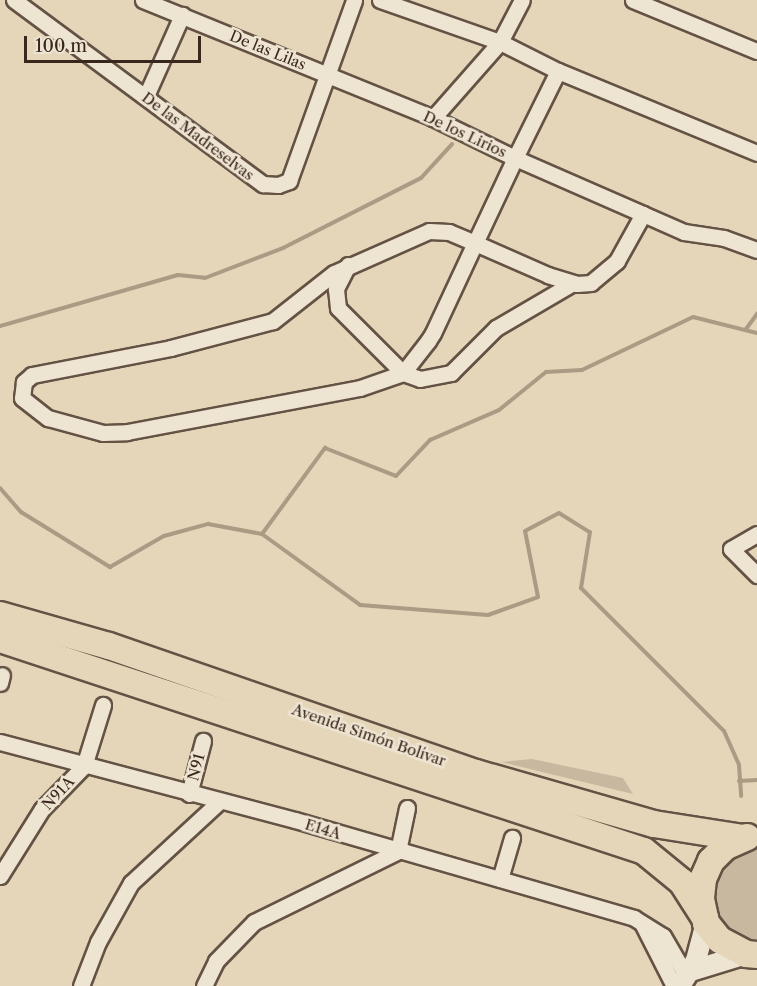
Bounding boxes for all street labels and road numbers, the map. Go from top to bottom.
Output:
street label: De las Lilas [227,27,309,73]
street label: De las Madreselvas [139,88,257,184]
street label: De los Lirios [421,107,509,161]
street label: Avenida Simón Bolívar [290,700,448,770]
street label: N91 [184,751,208,783]
street label: N91A [38,772,78,814]
street label: E14A [303,815,343,843]

